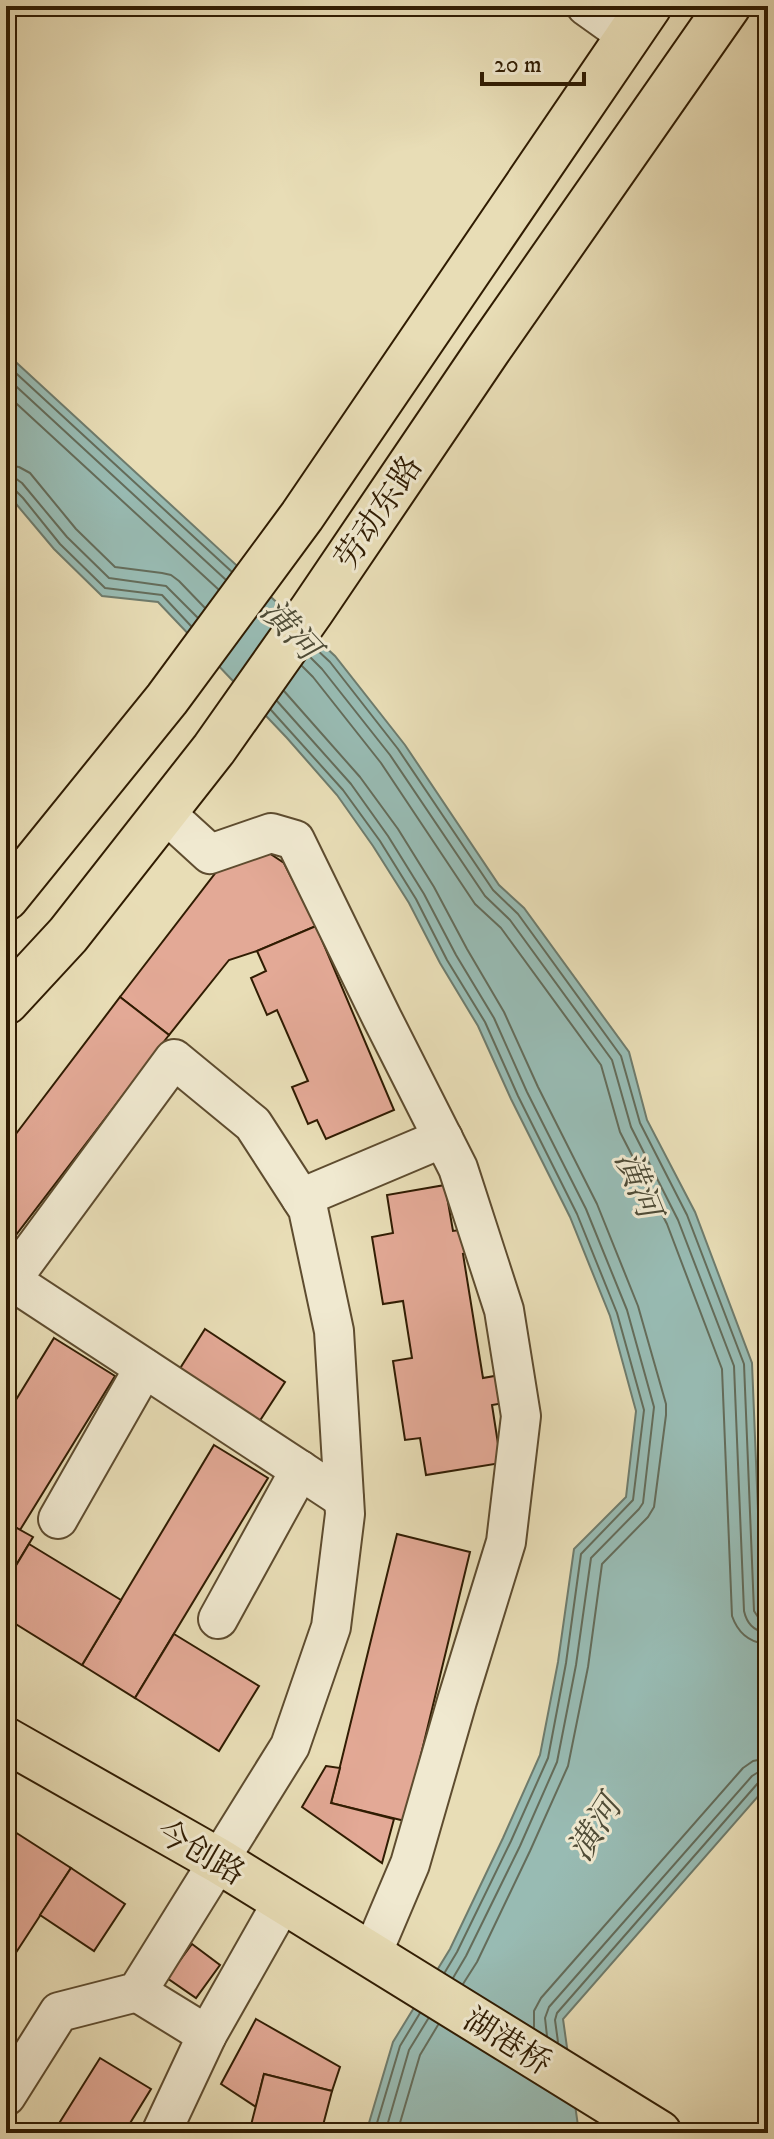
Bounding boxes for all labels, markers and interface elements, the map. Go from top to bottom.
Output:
scale bar [482,36,584,86]
text: 20 m [494,50,542,80]
street label: 劳动东路 [327,449,432,577]
water label: 潢河 [251,591,332,674]
water label: 潢河 [605,1145,672,1230]
water label: 潢河 [560,1784,635,1869]
street label: 今创路 [148,1812,252,1895]
street label: 湖港桥 [456,2000,558,2085]

